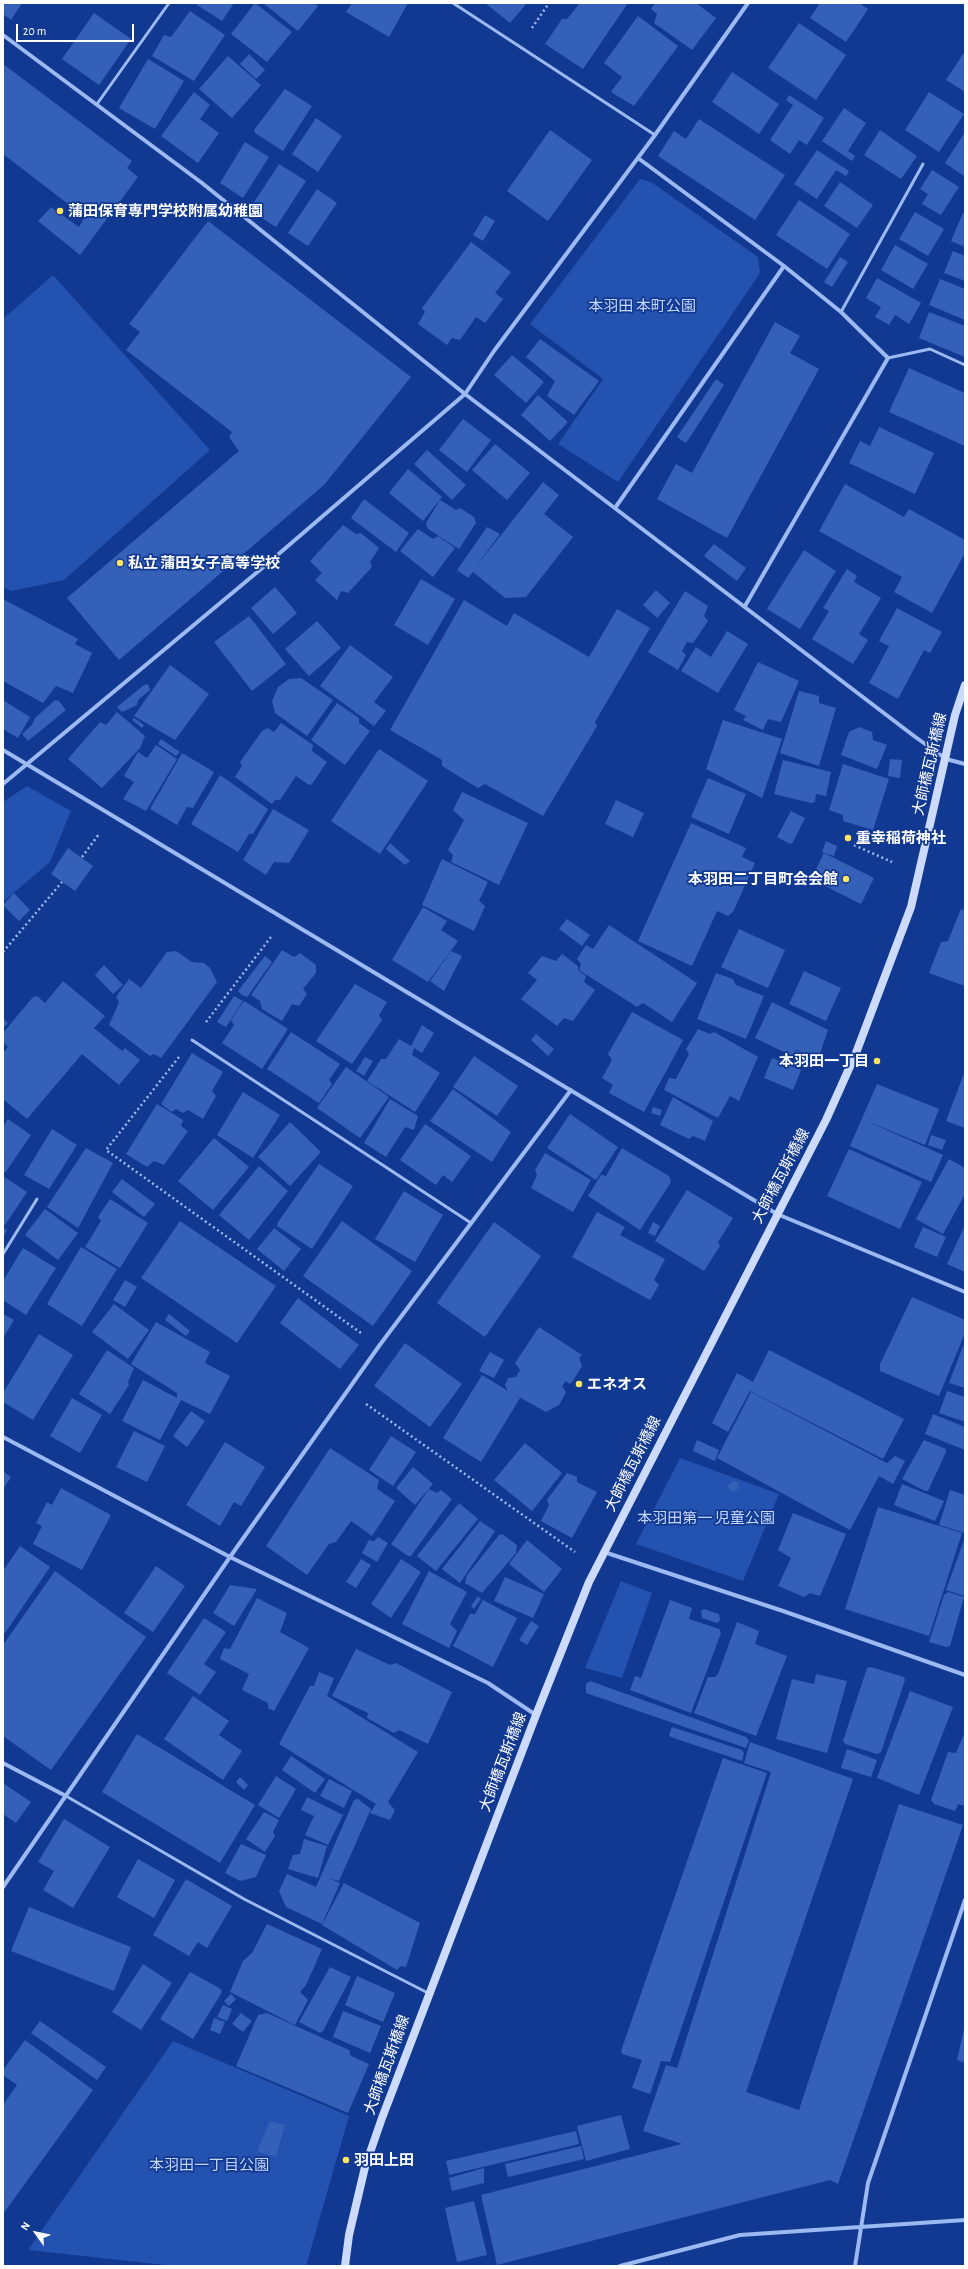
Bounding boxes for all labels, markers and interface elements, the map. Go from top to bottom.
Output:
scale bar [18,16,136,42]
text: 20 m [23,25,46,37]
place label: 蒲田保育専門学校附属幼稚園 [68,202,263,220]
marker: 蒲田保育専門学校附属幼稚園 [55,206,65,216]
park label: 本羽田 本町公園 [588,297,696,315]
place label: 私立 蒲田女子高等学校 [128,554,280,572]
marker: 私立 蒲田女子高等学校 [115,558,125,568]
street label: 大師橋瓦斯橋線 [909,711,951,817]
place label: 重幸稲荷神社 [856,829,946,847]
marker: 重幸稲荷神社 [843,833,853,843]
place label: 本羽田二丁目町会会館 [688,870,838,888]
marker: 本羽田二丁目町会会館 [841,874,851,884]
place label: 本羽田一丁目 [779,1052,869,1070]
marker: 本羽田一丁目 [872,1056,882,1066]
street label: 大師橋瓦斯橋線 [748,1125,814,1227]
place label: エネオス [587,1375,647,1393]
marker: エネオス [574,1379,584,1389]
street label: 大師橋瓦斯橋線 [601,1413,665,1515]
park label: 本羽田第一 児童公園 [637,1509,775,1527]
street label: 大師橋瓦斯橋線 [476,1710,530,1814]
street label: 大師橋瓦斯橋線 [361,2013,413,2117]
place label: 羽田上田 [354,2151,414,2169]
marker: 羽田上田 [341,2155,351,2165]
park label: 本羽田一丁目公園 [149,2156,269,2174]
north arrow [16,2213,56,2253]
text: N [19,2220,32,2232]

